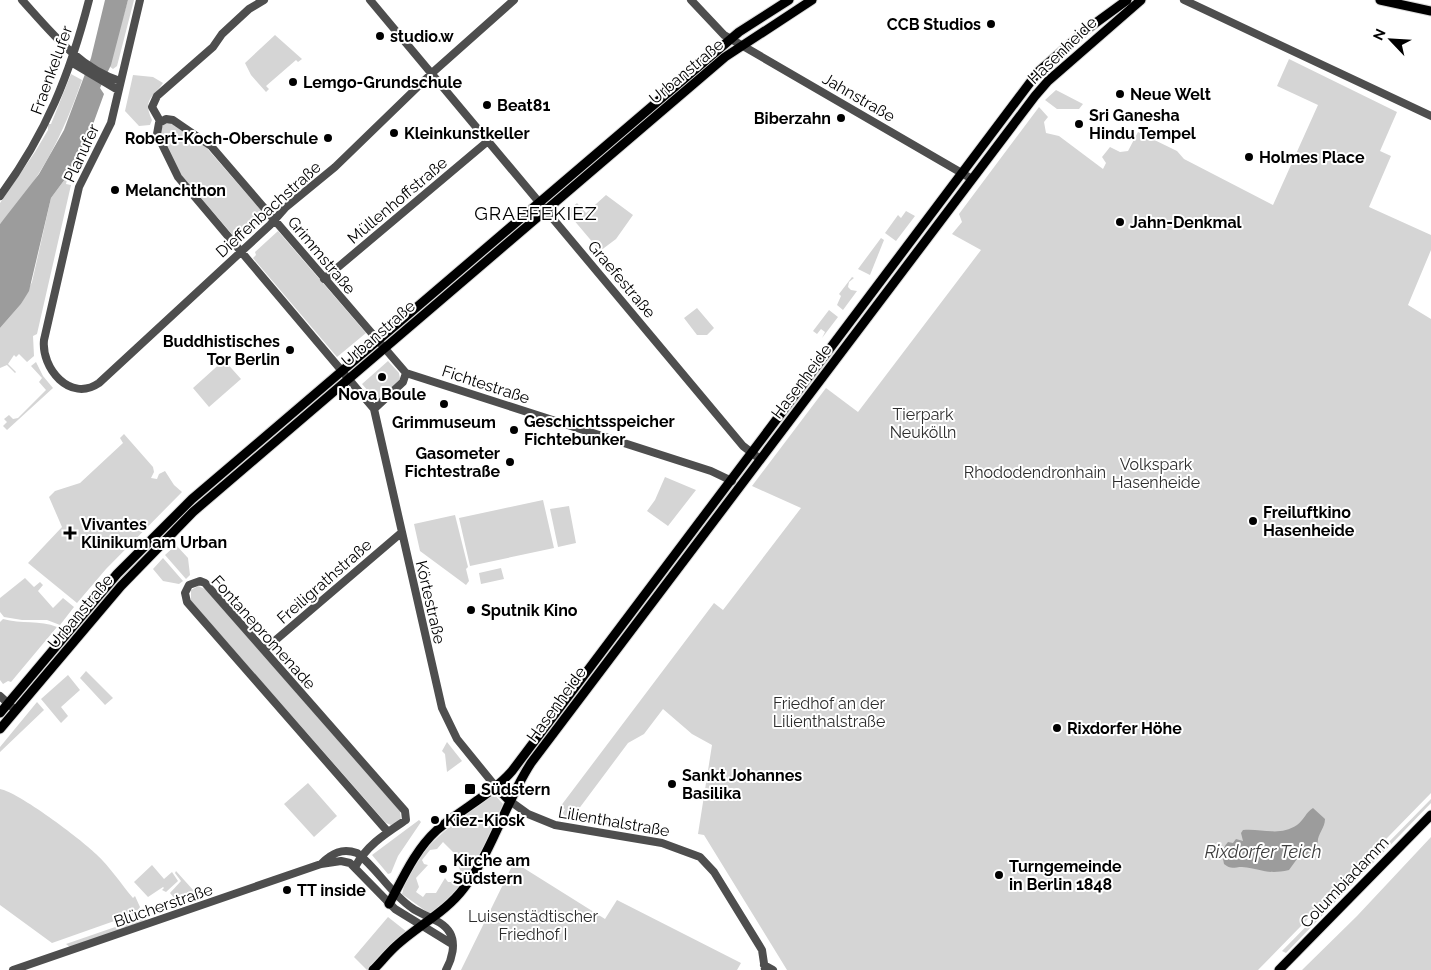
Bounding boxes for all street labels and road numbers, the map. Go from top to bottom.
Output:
street label: Hasenheide [1024,13,1101,88]
street label: Fraenkelufer [27,23,76,117]
street label: Urbanstraße [645,35,727,108]
street label: Jahnstraße [819,69,898,126]
street label: Planufer [60,121,103,185]
street label: Müllenhoffstraße [343,153,451,248]
street label: Dieffenbachstraße [212,157,325,261]
street label: Grimmstraße [284,213,360,298]
street label: Graefestraße [584,237,659,322]
street label: Urbanstraße [338,296,419,370]
street label: Hasenheide [767,340,836,422]
street label: Fichtestraße [440,361,532,408]
street label: Freiligrathstraße [273,535,376,628]
street label: Körtestraße [412,558,449,646]
street label: Urbanstraße [44,570,117,652]
street label: Fontanepromenade [207,571,320,693]
street label: Hasenheide [523,663,590,746]
street label: Lilienthalstraße [557,802,671,841]
street label: Columbiadamm [1296,833,1393,932]
street label: Blücherstraße [111,880,215,931]

